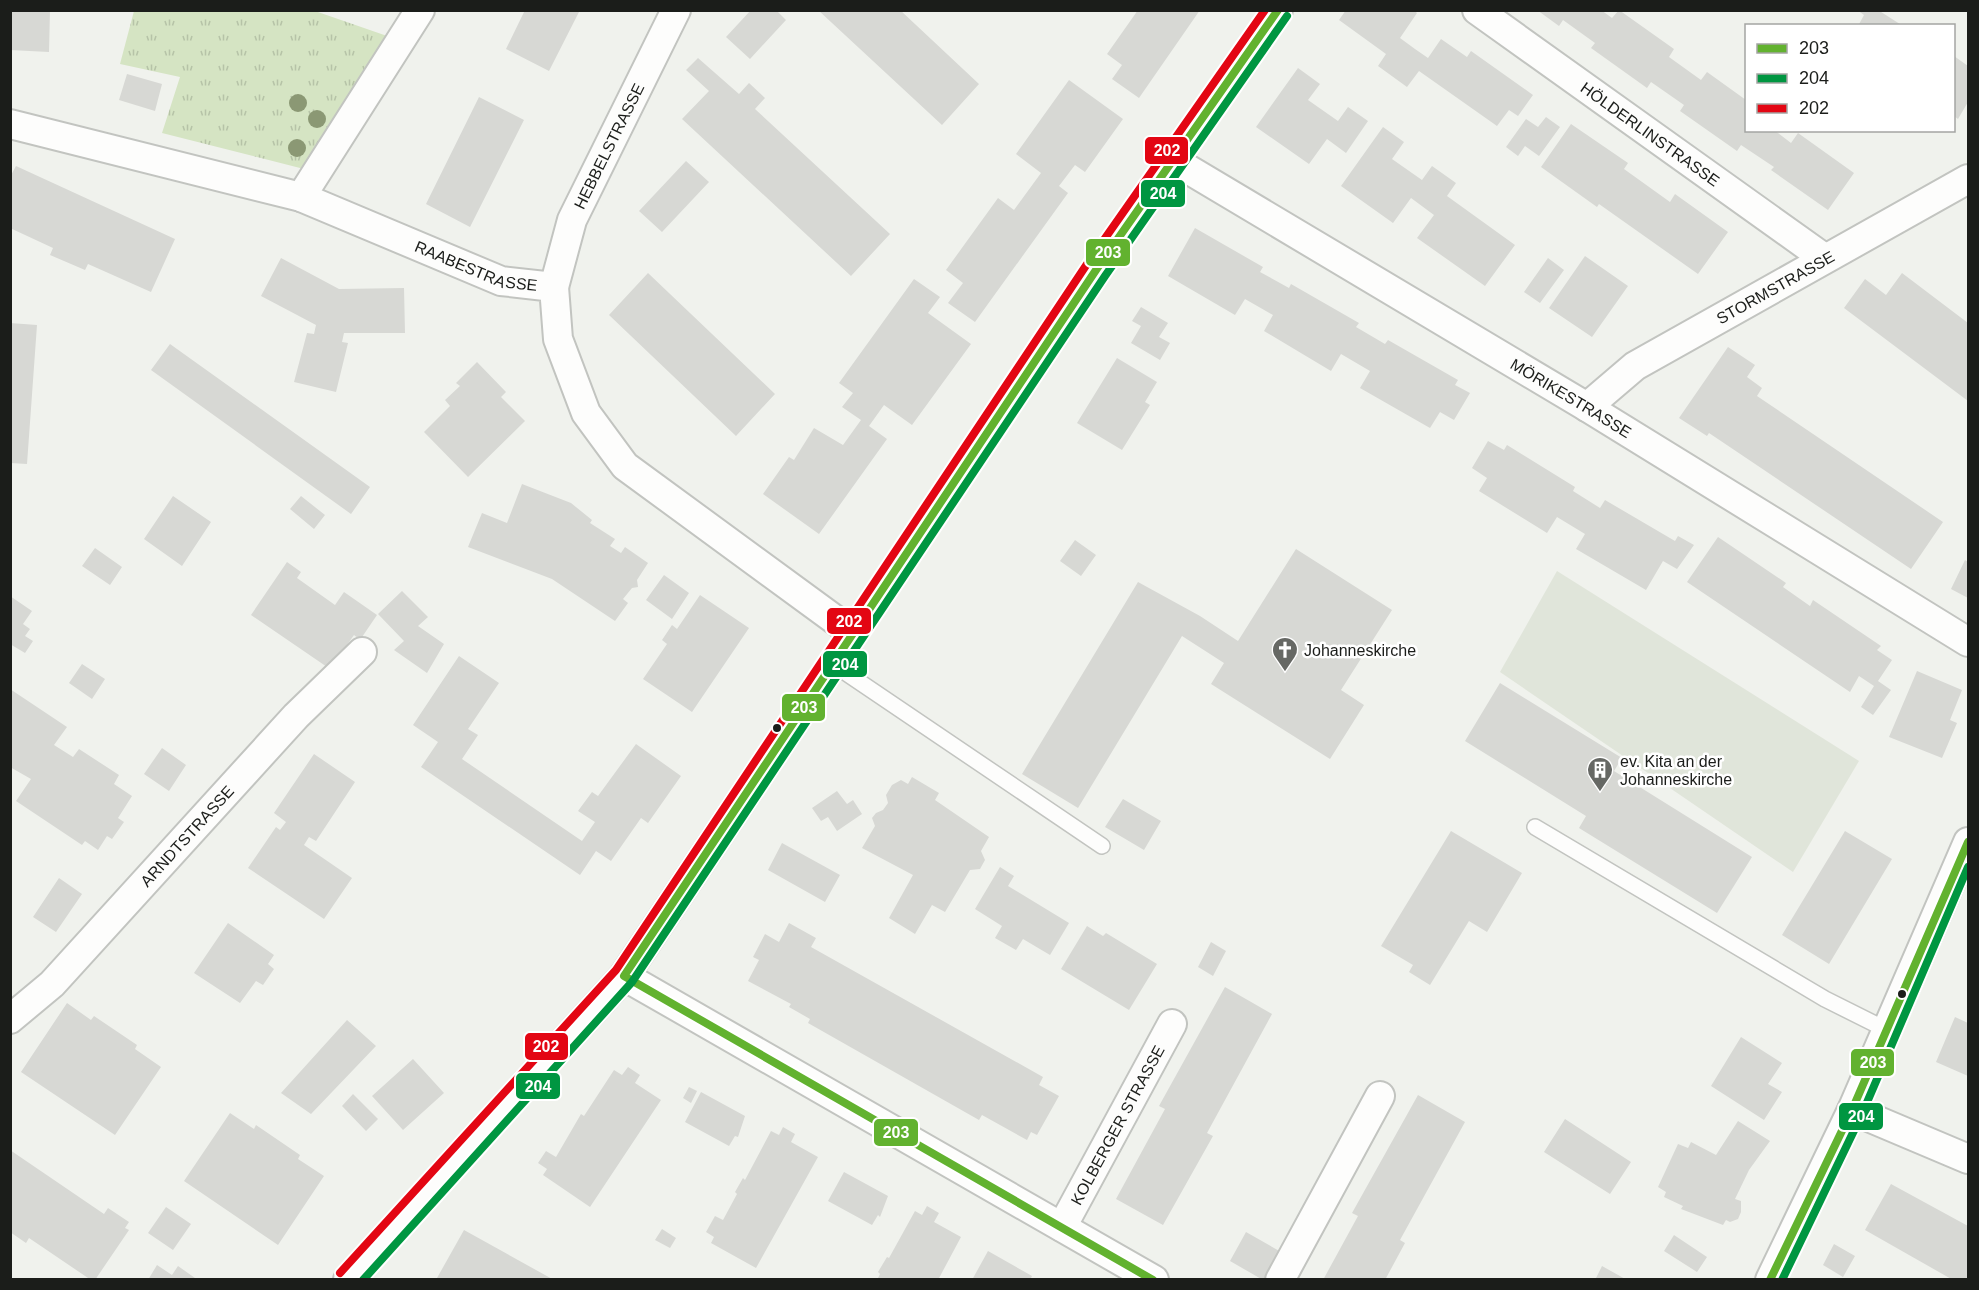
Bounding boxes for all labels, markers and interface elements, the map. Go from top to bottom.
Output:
legend [1745,24,1955,132]
text: 203 [1799,38,1829,58]
text: 204 [1799,68,1829,88]
street label: HÖLDERLINSTRASSE [1578,79,1723,189]
street label: HEBBELSTRASSE [570,80,647,212]
text: 202 [1799,98,1829,118]
line badge: 202 [1144,136,1189,165]
text: 202 [1154,142,1180,159]
line badge: 204 [1140,179,1186,208]
text: 204 [1150,185,1176,202]
street label: RAABESTRASSE [413,237,538,294]
line badge: 203 [1085,238,1131,267]
text: 203 [1095,244,1121,261]
street label: STORMSTRASSE [1713,247,1837,327]
street label: MÖRIKESTRASSE [1508,355,1635,441]
line badge: 202 [826,607,872,635]
text: 202 [836,613,862,630]
church icon: Johanneskirche [1270,635,1300,673]
place label: Johanneskirche [1304,642,1416,659]
line badge: 204 [822,650,868,678]
text: 204 [832,656,858,673]
line badge: 203 [781,693,826,722]
text: 203 [791,699,817,716]
unlabelled marker [771,722,783,734]
place label: ev. Kita an der Johanneskirche [1620,753,1732,788]
building icon: ev. Kita an der Johanneskirche [1585,755,1615,793]
street label: ARNDTSTRASSE [137,782,237,890]
unlabelled marker [1896,988,1908,1000]
line badge: 202 [524,1032,569,1061]
text: 202 [533,1038,559,1055]
street label: KOLBERGER STRASSE [1067,1042,1167,1208]
line badge: 203 [1850,1048,1895,1077]
text: 203 [1860,1054,1886,1071]
line badge: 204 [515,1072,561,1100]
text: 204 [525,1078,551,1095]
line badge: 204 [1838,1102,1884,1131]
text: 204 [1848,1108,1874,1125]
line badge: 203 [873,1118,919,1147]
text: 203 [883,1124,909,1141]

